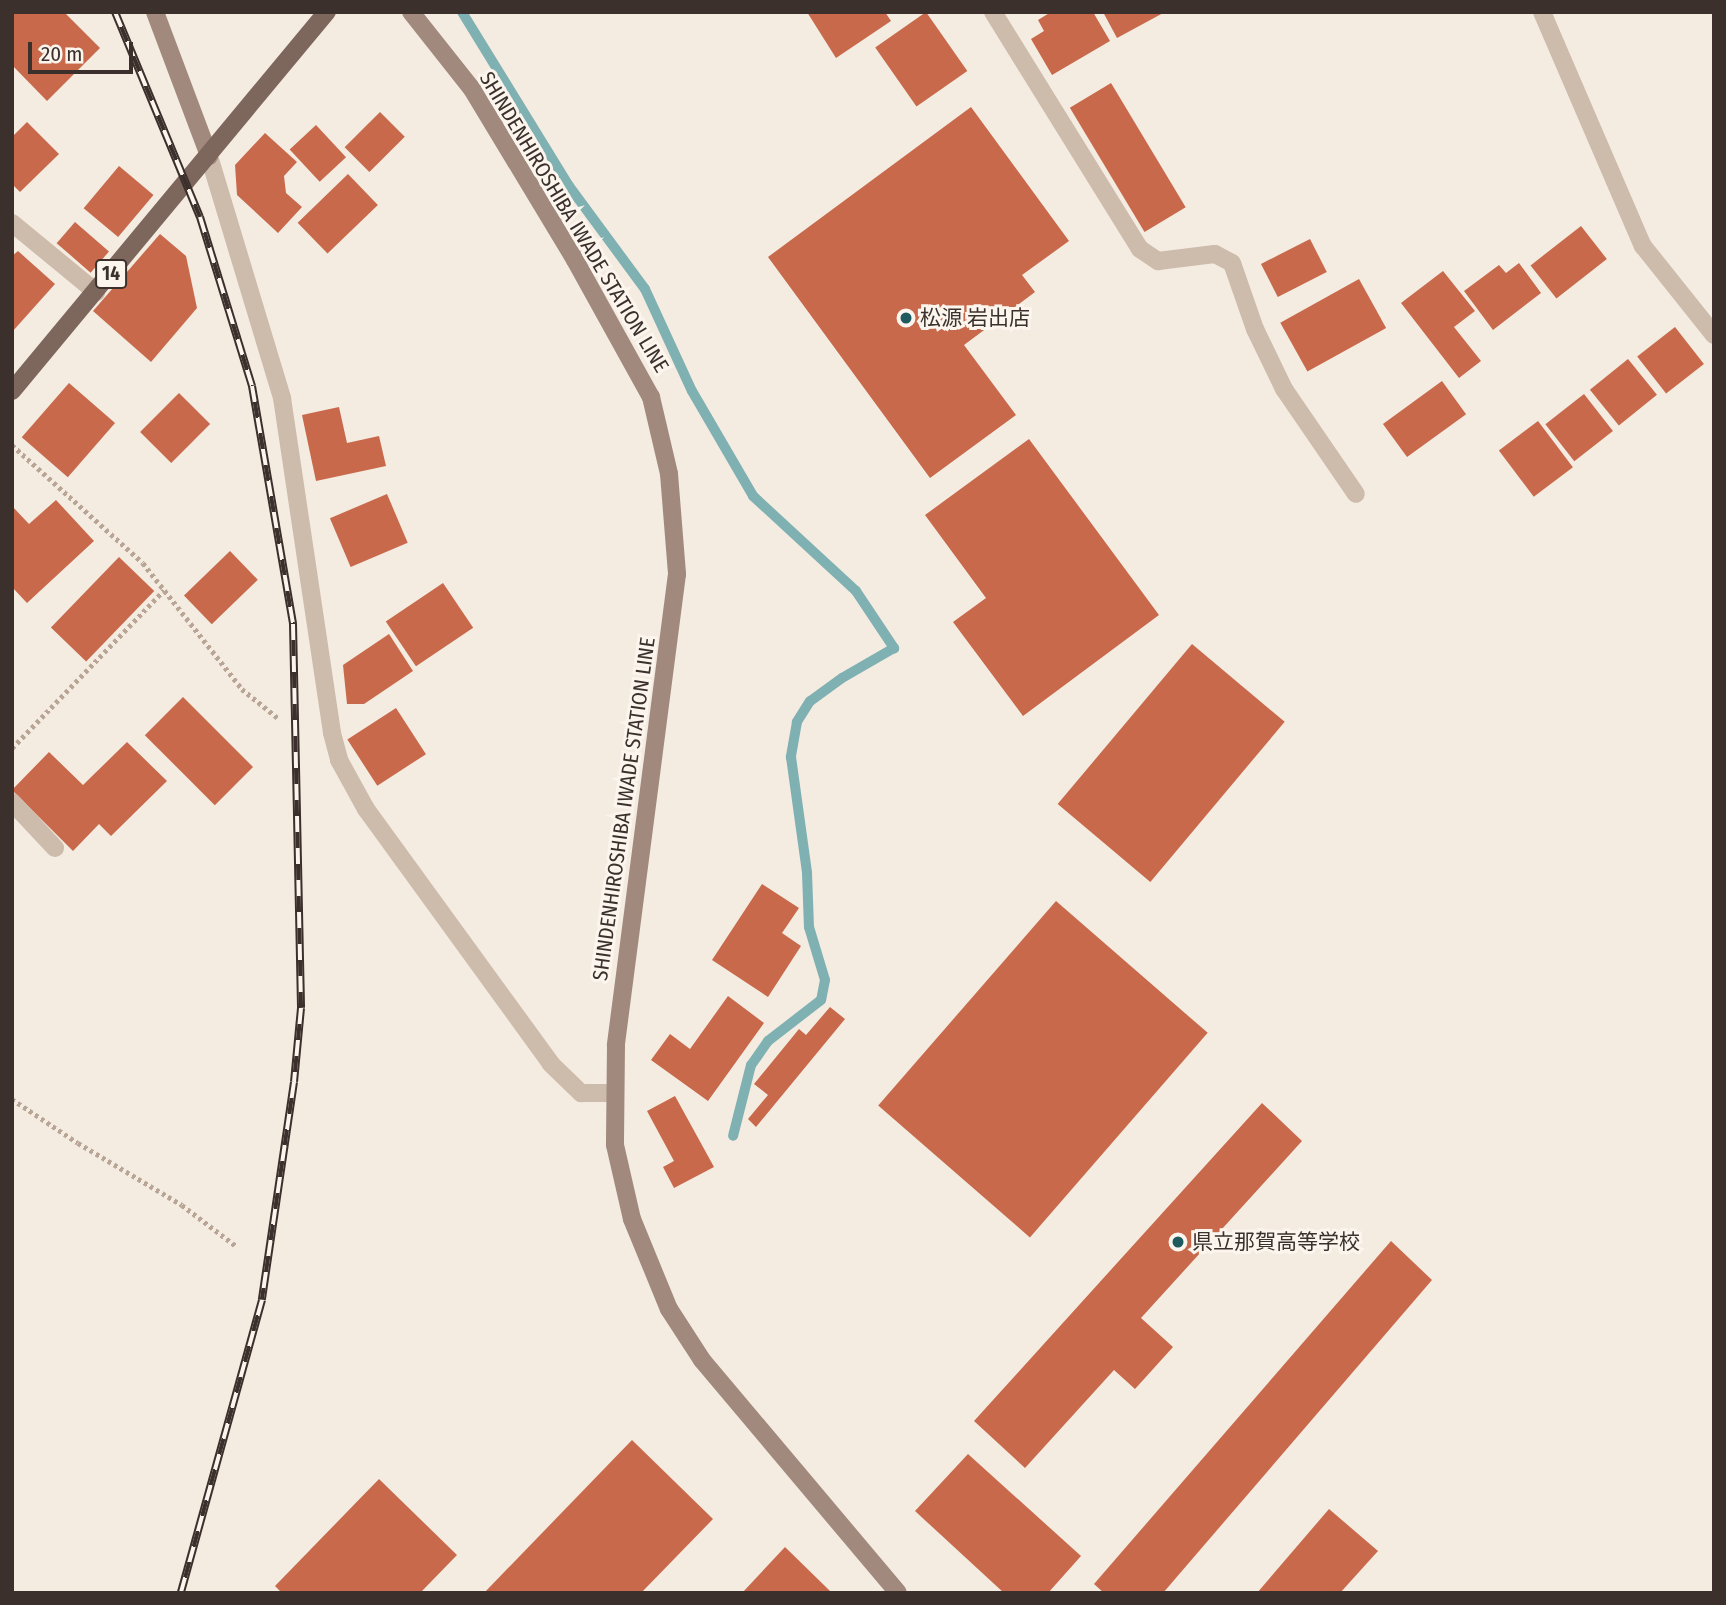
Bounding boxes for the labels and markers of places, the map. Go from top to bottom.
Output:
place label: 松源 岩出店 [920,305,1030,331]
marker: 松源 岩出店 [898,310,914,326]
place label: 県立那賀高等学校 [1192,1229,1360,1255]
marker: 県立那賀高等学校 [1170,1234,1186,1250]

